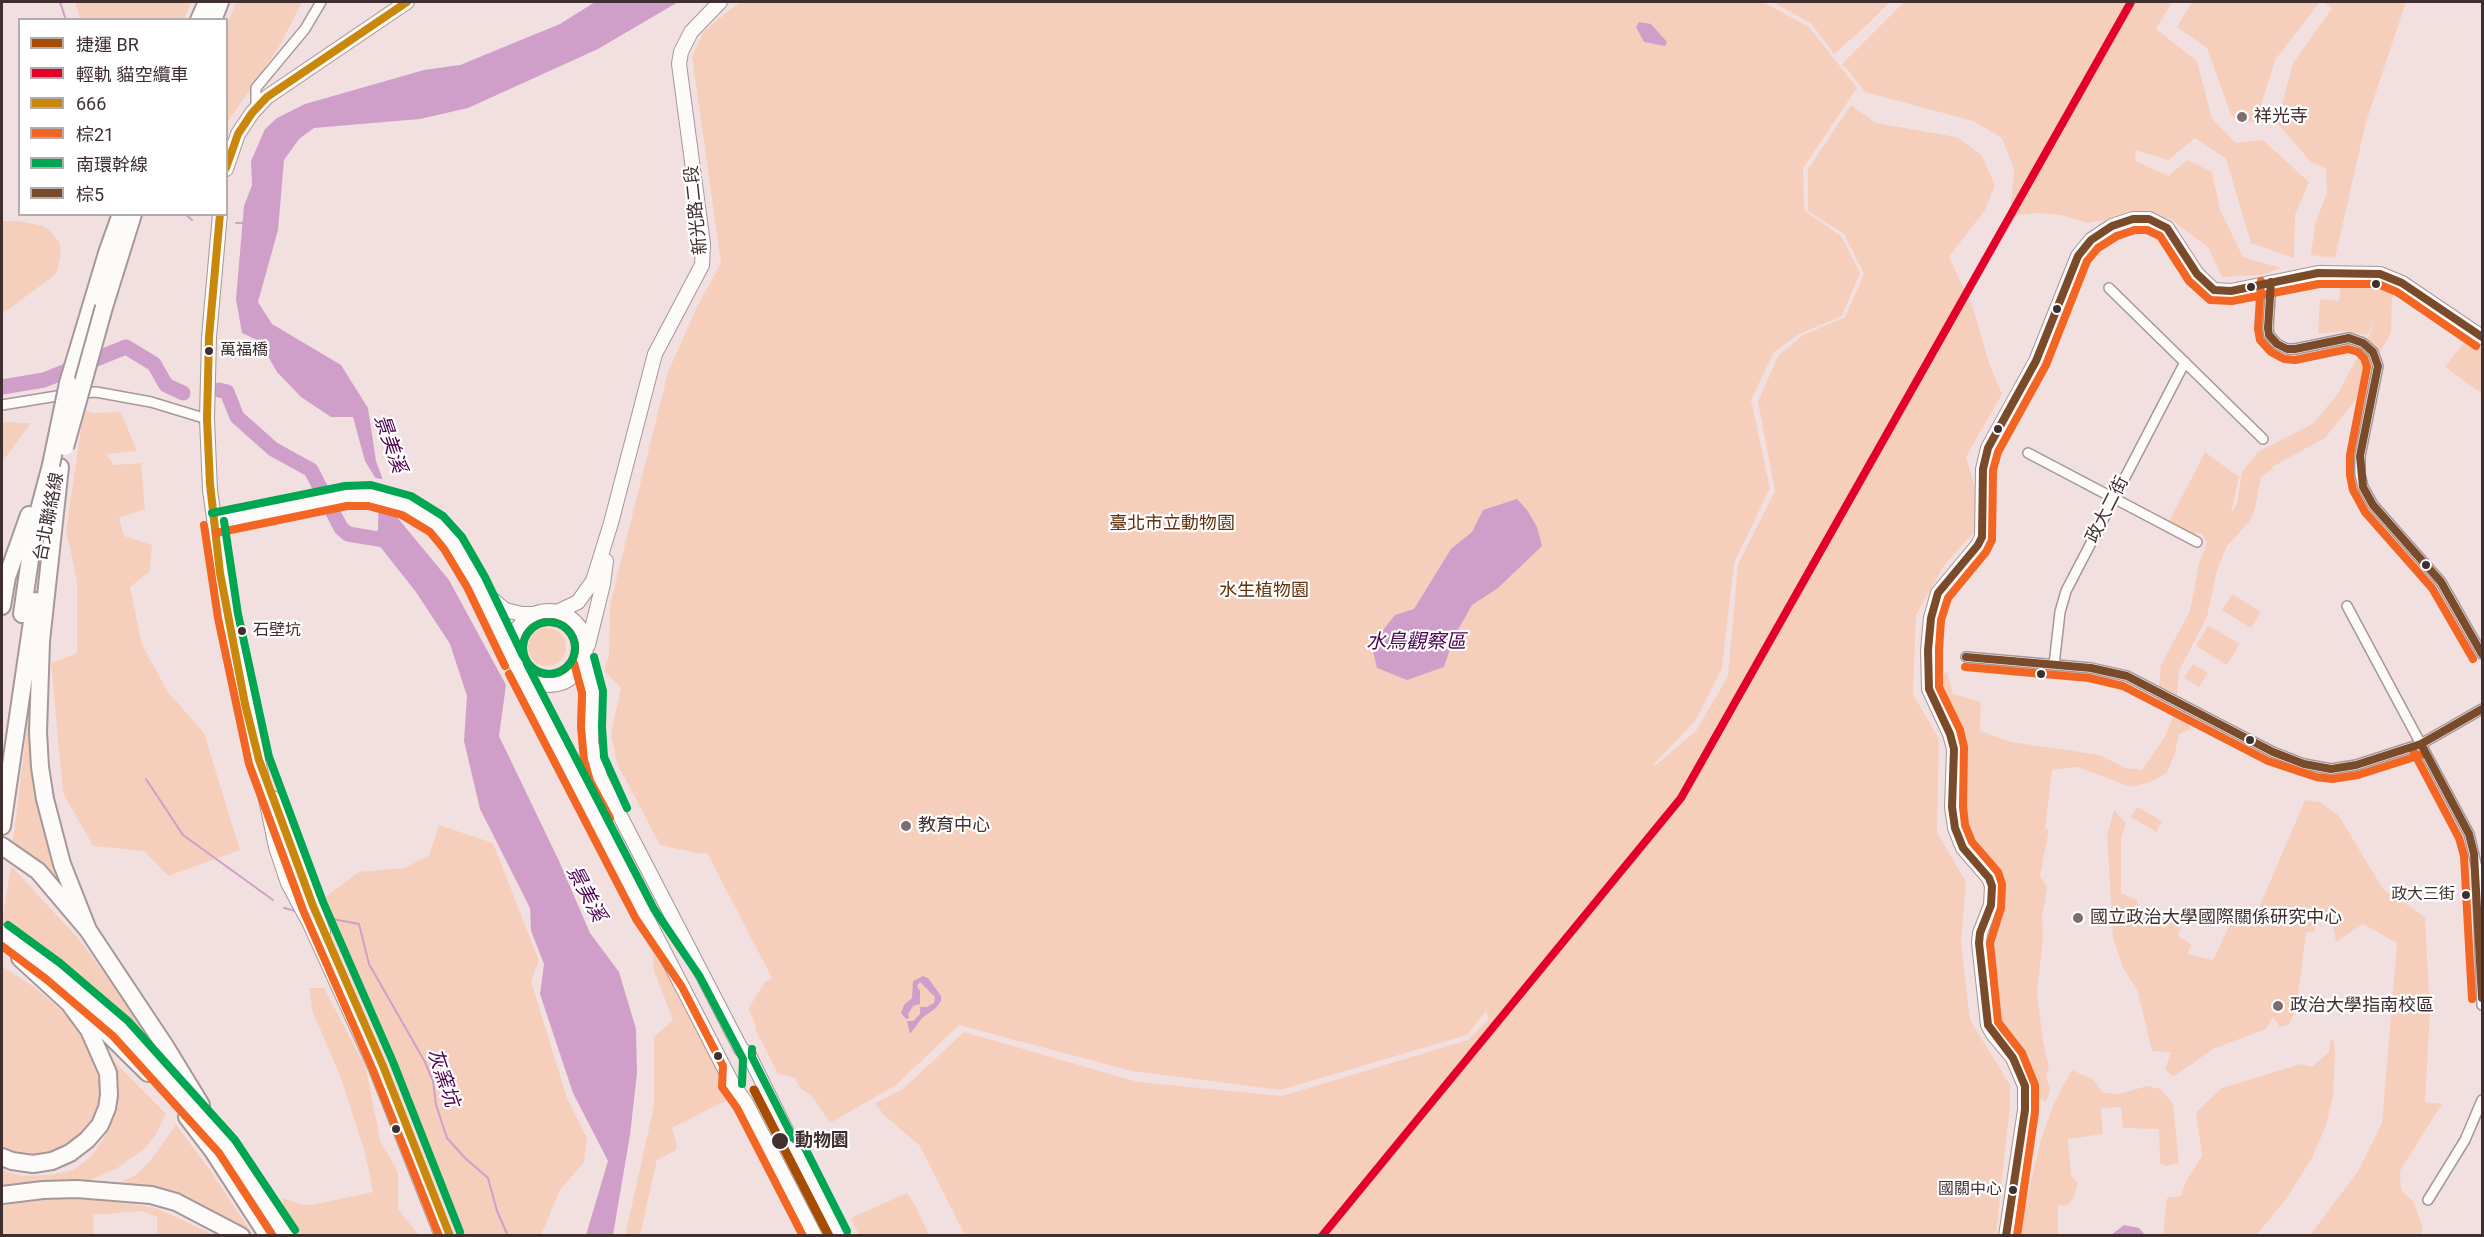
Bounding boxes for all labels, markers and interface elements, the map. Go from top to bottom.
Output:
legend [18,18,228,216]
text: 捷運 BR [76,34,139,55]
text: 輕軌 貓空纜車 [76,64,188,85]
text: 666 [76,93,106,114]
place label: 祥光寺 [2254,106,2308,128]
marker: 祥光寺 [2235,110,2249,124]
text: 棕21 [76,124,114,145]
text: 南環幹線 [76,154,148,175]
street label: 新光路二段 [682,164,712,256]
text: 棕5 [76,184,104,205]
unlabelled marker [2370,278,2382,290]
unlabelled marker [2245,281,2257,293]
unlabelled marker [2051,303,2063,315]
place label: 萬福橋 [220,341,268,361]
marker: 萬福橋 [203,345,215,357]
water label: 景美溪 [368,412,410,476]
unlabelled marker [1992,423,2004,435]
street label: 台北聯絡線 [31,471,69,563]
street label: 政大二街 [2082,473,2134,547]
park label: 臺北市立動物園 [1109,513,1235,535]
unlabelled marker [2420,559,2432,571]
park label: 水生植物園 [1219,580,1309,602]
place label: 石壁坑 [253,621,301,641]
marker: 石壁坑 [236,625,248,637]
water label: 水鳥觀察區 [1366,631,1466,655]
unlabelled marker [2035,668,2047,680]
unlabelled marker [2244,734,2256,746]
place label: 教育中心 [918,815,990,837]
marker: 教育中心 [899,819,913,833]
water label: 景美溪 [560,862,610,926]
place label: 政大三街 [2391,885,2455,905]
marker: 政大三街 [2460,889,2472,901]
place label: 國立政治大學國際關係研究中心 [2090,907,2342,929]
marker: 國立政治大學國際關係研究中心 [2071,911,2085,925]
place label: 政治大學指南校區 [2290,995,2434,1017]
marker: 政治大學指南校區 [2271,999,2285,1013]
water label: 灰窯坑 [421,1046,463,1110]
unlabelled marker [712,1050,724,1062]
unlabelled marker [390,1123,402,1135]
place label: 動物園 [795,1130,849,1152]
marker: 動物園 [770,1131,790,1151]
place label: 國關中心 [1938,1180,2002,1200]
marker: 國關中心 [2007,1184,2019,1196]

